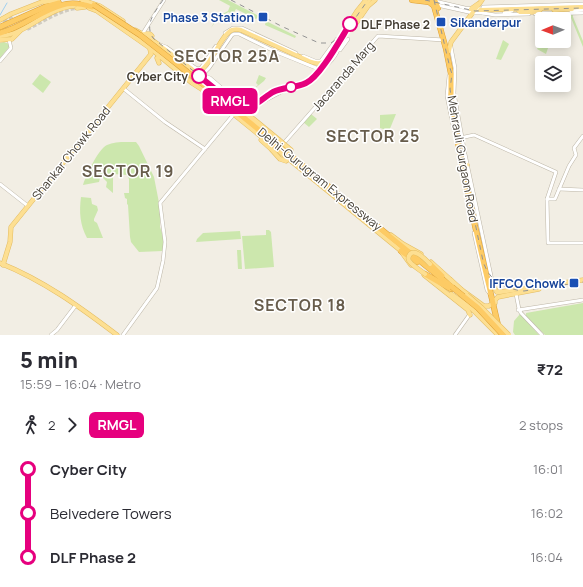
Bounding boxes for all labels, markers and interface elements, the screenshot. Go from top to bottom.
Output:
place label: Phase 3 Station [163,9,254,26]
marker: Phase 3 Station [257,11,269,23]
north arrow [535,12,571,48]
map controls [535,12,571,92]
place label: Sikanderpur [450,14,521,31]
marker: DLF Phase 2 [342,16,358,32]
place label: DLF Phase 2 [361,16,430,33]
marker: Sikanderpur [435,16,447,28]
street label: Jacaranda Marg [308,37,378,115]
district label: SECTOR 25A [174,45,280,67]
button: layers [535,56,571,92]
place label: Cyber City [127,68,188,85]
marker: Cyber City [191,68,207,84]
unlabelled marker [285,81,297,93]
line badge: RMGL [202,88,258,114]
text: RMGL [211,91,249,110]
street label: Mehrauli Gurgaon Road [443,94,483,224]
street label: Shankar Chowk Road [28,102,114,204]
street label: Delhi-Gurugram Expressway [254,123,386,235]
district label: SECTOR 25 [326,125,420,147]
district label: SECTOR 19 [82,160,174,182]
place label: IFFCO Chowk [489,275,566,292]
marker: IFFCO Chowk [568,277,580,289]
district label: SECTOR 18 [254,294,346,316]
text: 5 min [20,345,78,375]
text: ₹72 [537,359,563,380]
text: 15:59 – 16:04 · Metro [20,375,141,393]
icon: walk [20,414,42,436]
icon: forward [61,414,83,436]
text: RMGL [97,415,136,434]
text: 2 [48,416,55,434]
text: 2 stops [519,416,563,434]
text: Cyber City [50,459,127,480]
text: 16:01 [533,460,563,478]
text: Belvedere Towers [50,503,172,524]
text: 16:02 [531,504,563,522]
text: DLF Phase 2 [50,547,136,568]
text: 16:04 [530,548,563,566]

